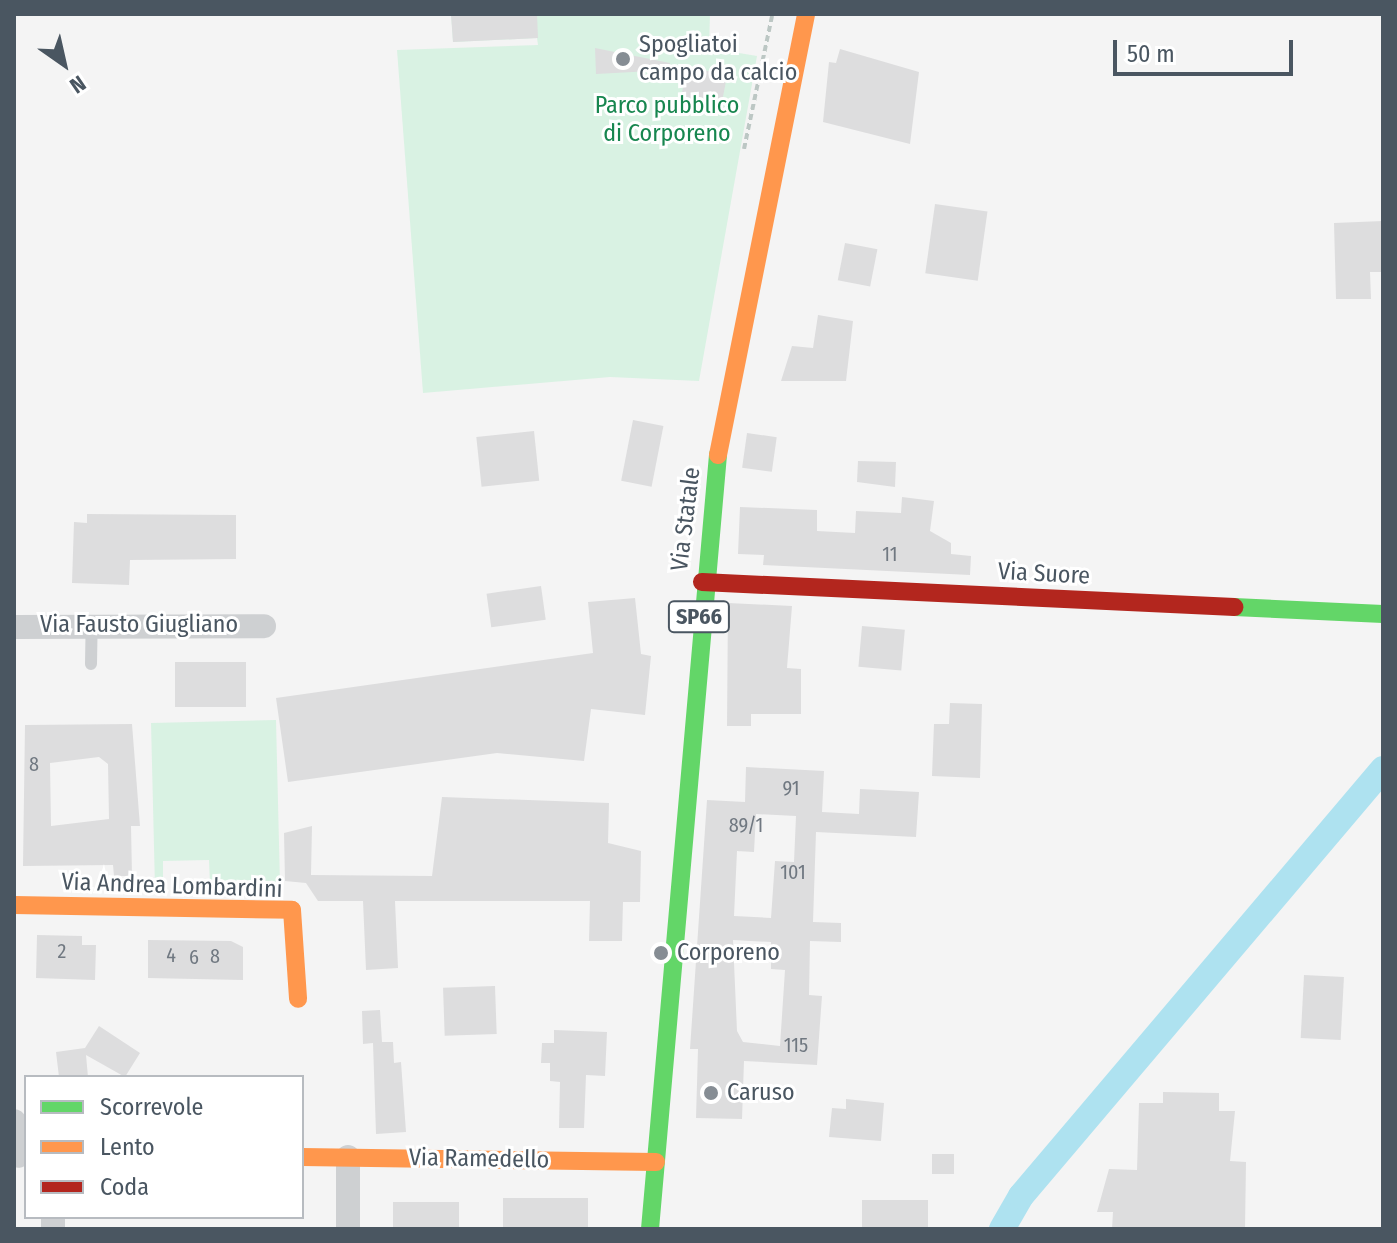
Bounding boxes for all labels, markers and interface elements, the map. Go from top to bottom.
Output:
north arrow [24,24,104,104]
scale bar [1117,24,1297,74]
place label: Spogliatoi campo da calcio [639,31,797,87]
text: 50 m [1127,40,1175,68]
marker: Spogliatoi campo da calcio [614,50,632,68]
text: N [65,69,91,99]
park label: Parco pubblico di Corporeno [595,92,739,148]
street label: Via Statale [665,465,707,573]
house number: 11 [882,542,898,566]
street label: Via Suore [997,557,1091,591]
road number: SP66 [667,599,731,635]
street label: Via Fausto Giugliano [40,611,238,639]
house number: 8 [29,752,39,776]
house number: 91 [782,776,800,800]
house number: 89/1 [729,813,763,837]
house number: 101 [780,860,806,884]
street label: Via Andrea Lombardini [61,868,283,904]
house number: 2 [58,939,66,963]
place label: Corporeno [677,939,780,967]
house number: 4 [166,943,176,967]
house number: 8 [210,944,220,968]
marker: Corporeno [652,944,670,962]
house number: 6 [189,945,199,969]
house number: 115 [784,1033,808,1057]
legend [24,1075,304,1219]
place label: Caruso [727,1079,795,1107]
marker: Caruso [702,1084,720,1102]
text: Scorrevole [100,1093,203,1121]
text: Lento [100,1133,155,1161]
street label: Via Ramedello [409,1143,549,1175]
text: Coda [100,1173,149,1201]

